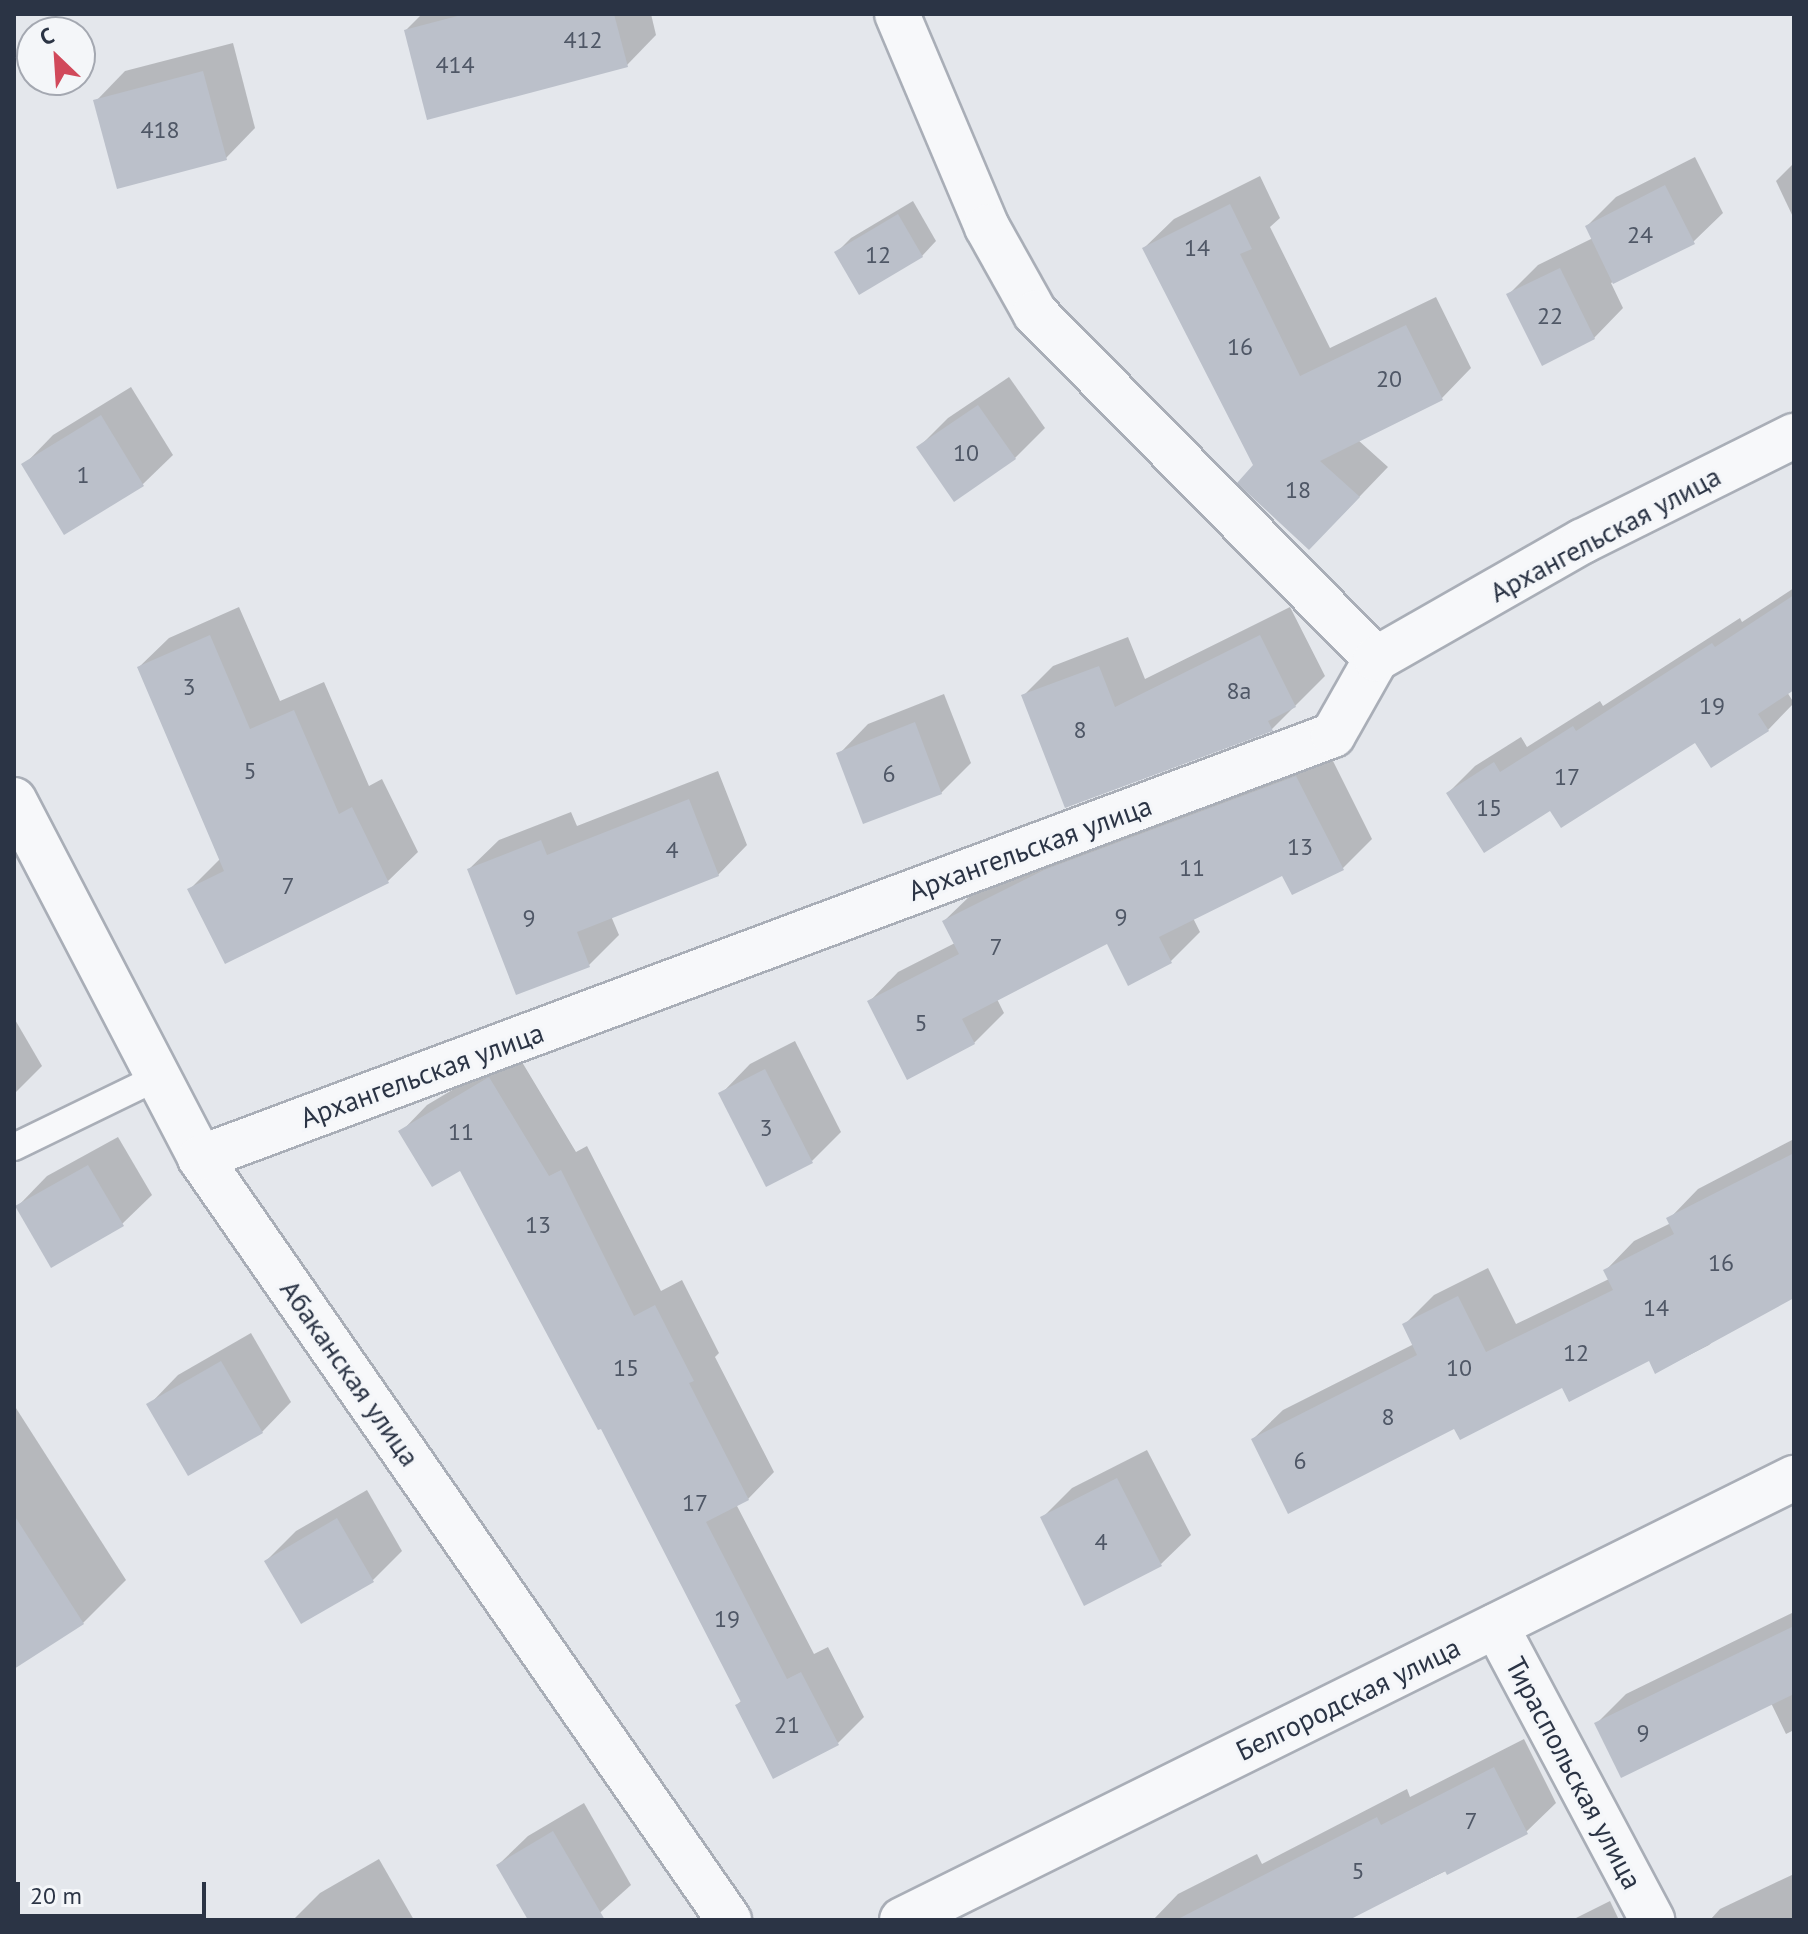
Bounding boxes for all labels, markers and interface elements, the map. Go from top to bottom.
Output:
north arrow [16,16,96,96]
text: С [35,21,58,51]
house number: 412 [563,26,603,54]
house number: 414 [435,51,475,79]
house number: 418 [140,116,180,144]
house number: 24 [1627,221,1653,249]
house number: 14 [1184,234,1210,262]
house number: 12 [865,241,891,269]
house number: 22 [1537,302,1563,330]
house number: 16 [1227,333,1253,361]
house number: 20 [1376,365,1402,393]
house number: 10 [953,439,979,467]
street label: Архангельская улица [1484,459,1726,609]
house number: 1 [76,461,90,489]
house number: 18 [1285,476,1311,504]
house number: 3 [182,673,196,701]
house number: 8a [1227,677,1251,705]
house number: 19 [1699,692,1725,720]
house number: 8 [1073,716,1087,744]
house number: 5 [243,757,257,785]
house number: 6 [882,760,896,788]
house number: 17 [1554,763,1580,791]
street label: Архангельская улица [904,788,1156,908]
house number: 15 [1476,794,1502,822]
house number: 13 [1287,833,1313,861]
house number: 4 [665,836,679,864]
house number: 11 [1179,854,1205,882]
house number: 7 [281,872,295,900]
house number: 9 [1114,903,1128,931]
house number: 9 [522,904,536,932]
house number: 7 [989,933,1003,961]
house number: 5 [914,1009,928,1037]
street label: Архангельская улица [296,1015,548,1135]
house number: 3 [759,1114,773,1142]
house number: 11 [448,1118,474,1146]
house number: 13 [525,1211,551,1239]
house number: 16 [1708,1249,1734,1277]
street label: Абаканская улица [273,1273,427,1473]
house number: 14 [1643,1294,1669,1322]
house number: 12 [1563,1339,1589,1367]
house number: 15 [613,1354,639,1382]
house number: 10 [1446,1354,1472,1382]
house number: 8 [1381,1403,1395,1431]
house number: 6 [1293,1447,1307,1475]
house number: 17 [682,1489,708,1517]
house number: 4 [1094,1528,1108,1556]
house number: 19 [714,1605,740,1633]
street label: Белгородская улица [1231,1630,1465,1768]
street label: Тираспольская улица [1499,1651,1649,1895]
house number: 21 [774,1711,800,1739]
house number: 9 [1636,1719,1650,1747]
house number: 7 [1464,1807,1478,1835]
house number: 5 [1351,1857,1365,1885]
scale bar [20,1866,210,1916]
text: 20 m [30,1880,82,1911]

